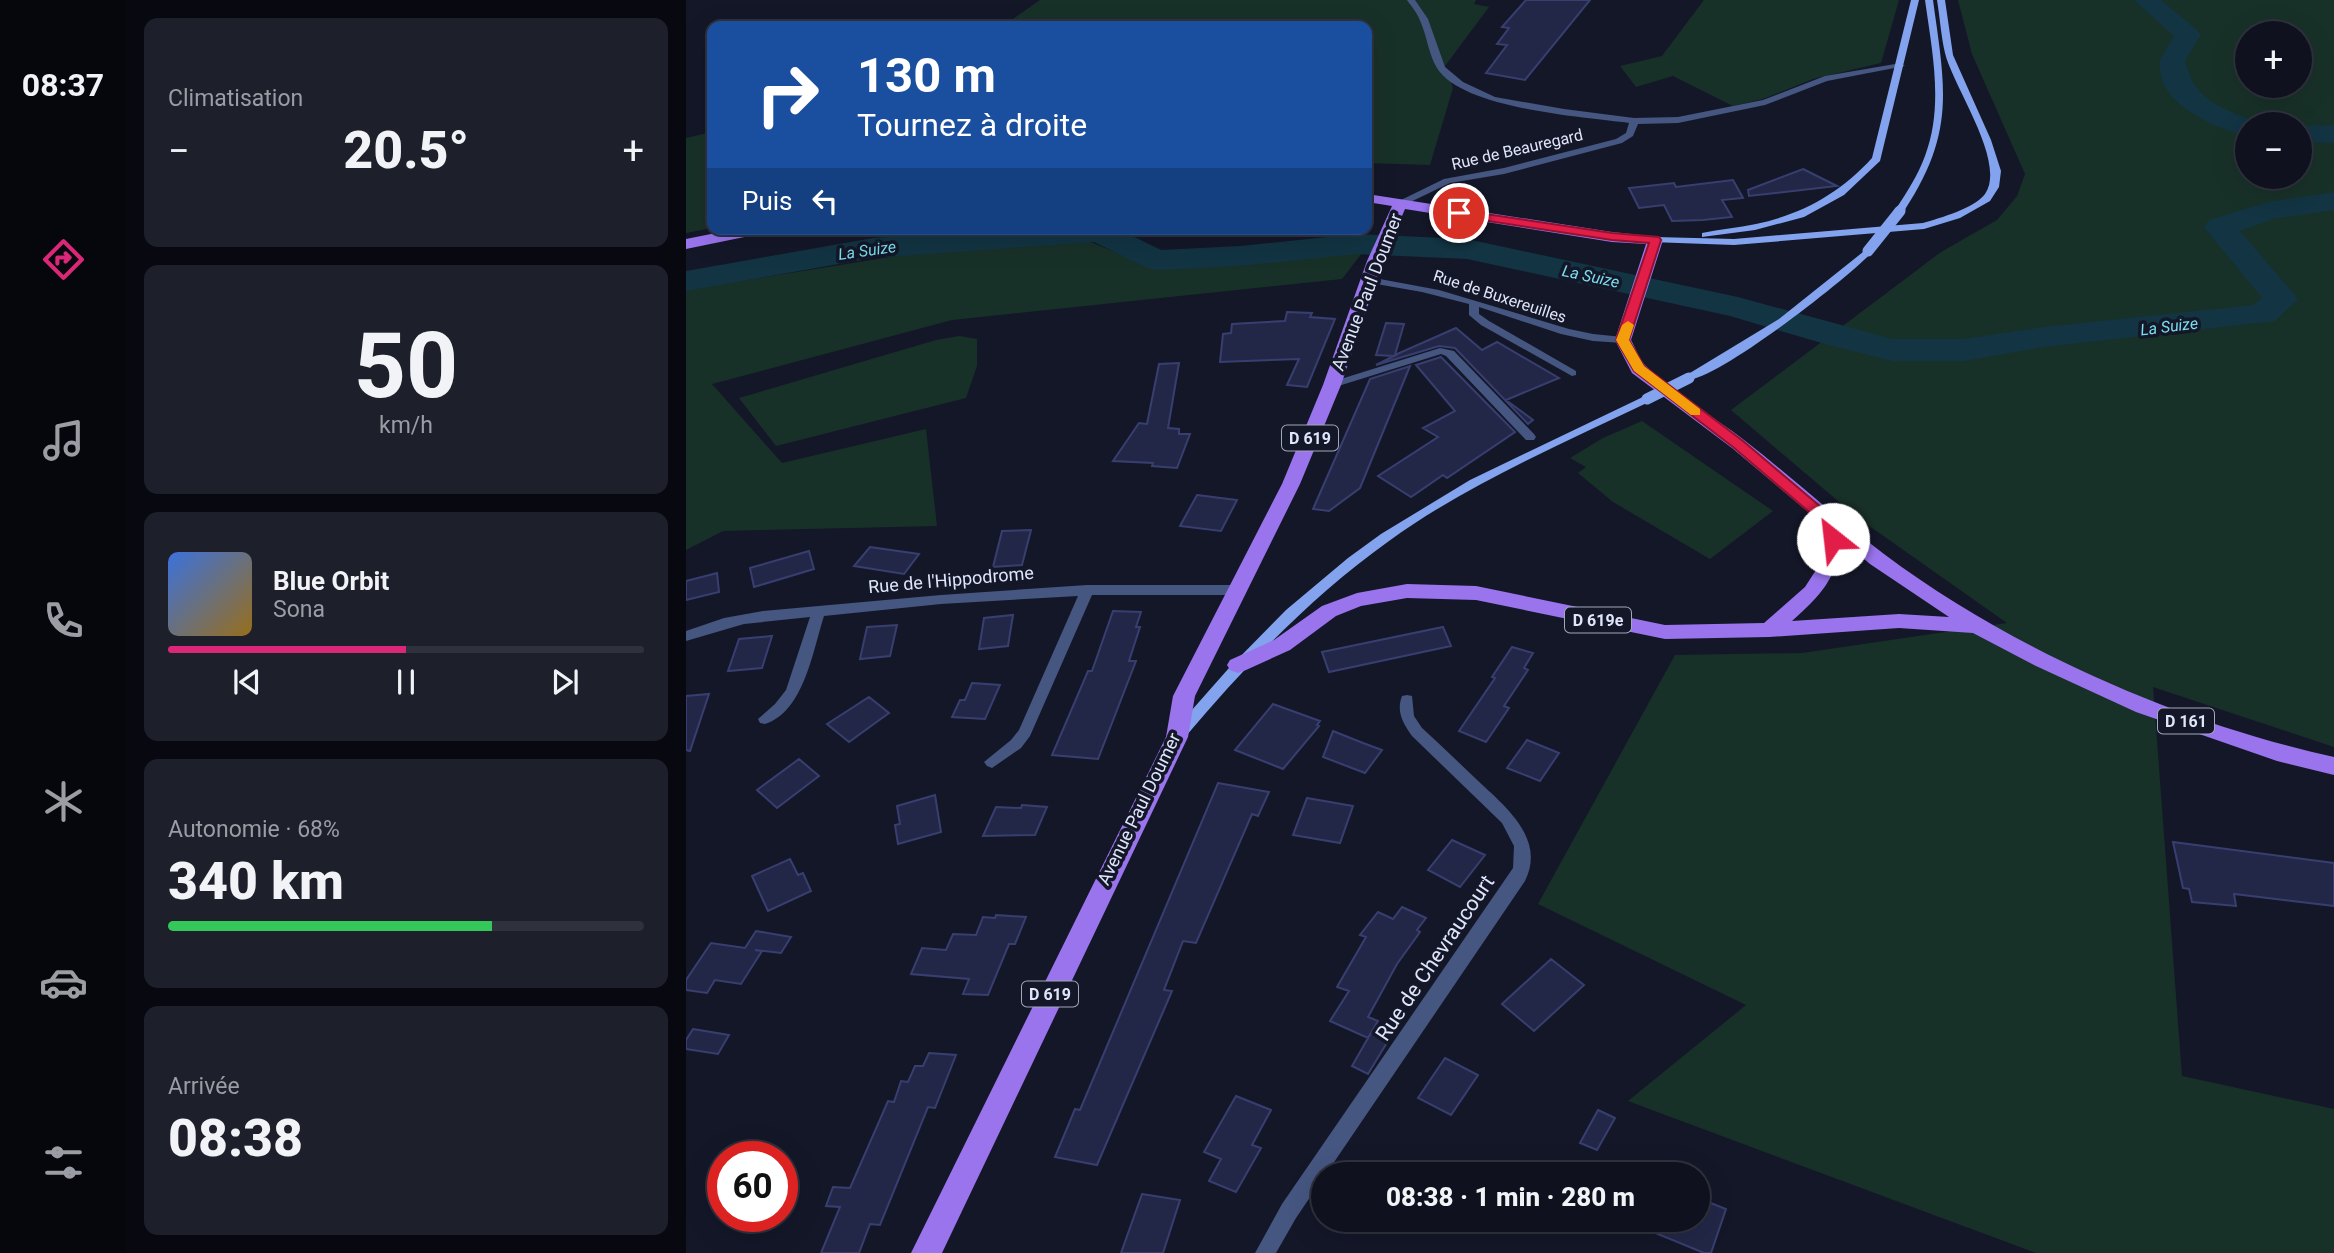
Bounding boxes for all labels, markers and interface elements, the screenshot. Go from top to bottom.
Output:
map controls [2235,21,2312,189]
button: + [2235,21,2312,98]
text: 130 m [857,47,996,104]
icon: right [742,49,833,140]
text: 08:37 [22,66,104,104]
text: Climatisation [168,85,303,112]
text: Tournez à droite [857,106,1087,144]
button: − [2235,112,2312,189]
text: 20.5° [343,120,469,181]
street label: Rue de Beauregard [1450,125,1585,174]
text: − [168,129,190,173]
text: + [622,129,644,173]
icon: left [806,182,844,220]
pin [1429,183,1489,243]
text: Puis [742,186,792,216]
icon: arrive [1440,194,1478,232]
street label: Avenue Paul Doumer [1327,210,1406,373]
icon: directions [39,235,88,284]
water label: La Suize [837,237,897,264]
water label: La Suize [1561,261,1621,292]
street label: Rue de Buxereuilles [1431,266,1569,327]
text: 50 [354,313,458,419]
water label: La Suize [2139,314,2199,339]
text: km/h [379,412,433,439]
icon: music [39,416,88,465]
road number: D 619 [1282,426,1338,450]
position arrow [1796,502,1870,576]
street label: Rue de l'Hippodrome [867,562,1035,597]
text: Blue Orbit [273,566,389,596]
icon: phone [39,596,88,645]
text: Sona [273,596,325,623]
road number: D 619e [1565,608,1631,632]
icon: previous [228,663,266,701]
icon: pause [387,663,425,701]
icon: next [546,663,584,701]
road number: D 161 [2158,708,2214,734]
street label: Avenue Paul Doumer [1093,729,1184,888]
icon: climate [39,777,88,826]
text: Autonomie · 68% [168,816,340,843]
text: 340 km [168,851,344,912]
street label: Rue de Chevraucourt [1371,871,1499,1045]
icon: car [39,958,88,1007]
road number: D 619 [1022,982,1078,1006]
text: Arrivée [168,1073,240,1100]
text: 08:38 [168,1108,303,1169]
icon: filters [39,1138,88,1187]
speed limit sign: 60 [707,1141,798,1232]
text: 08:38 · 1 min · 280 m [1386,1182,1635,1212]

